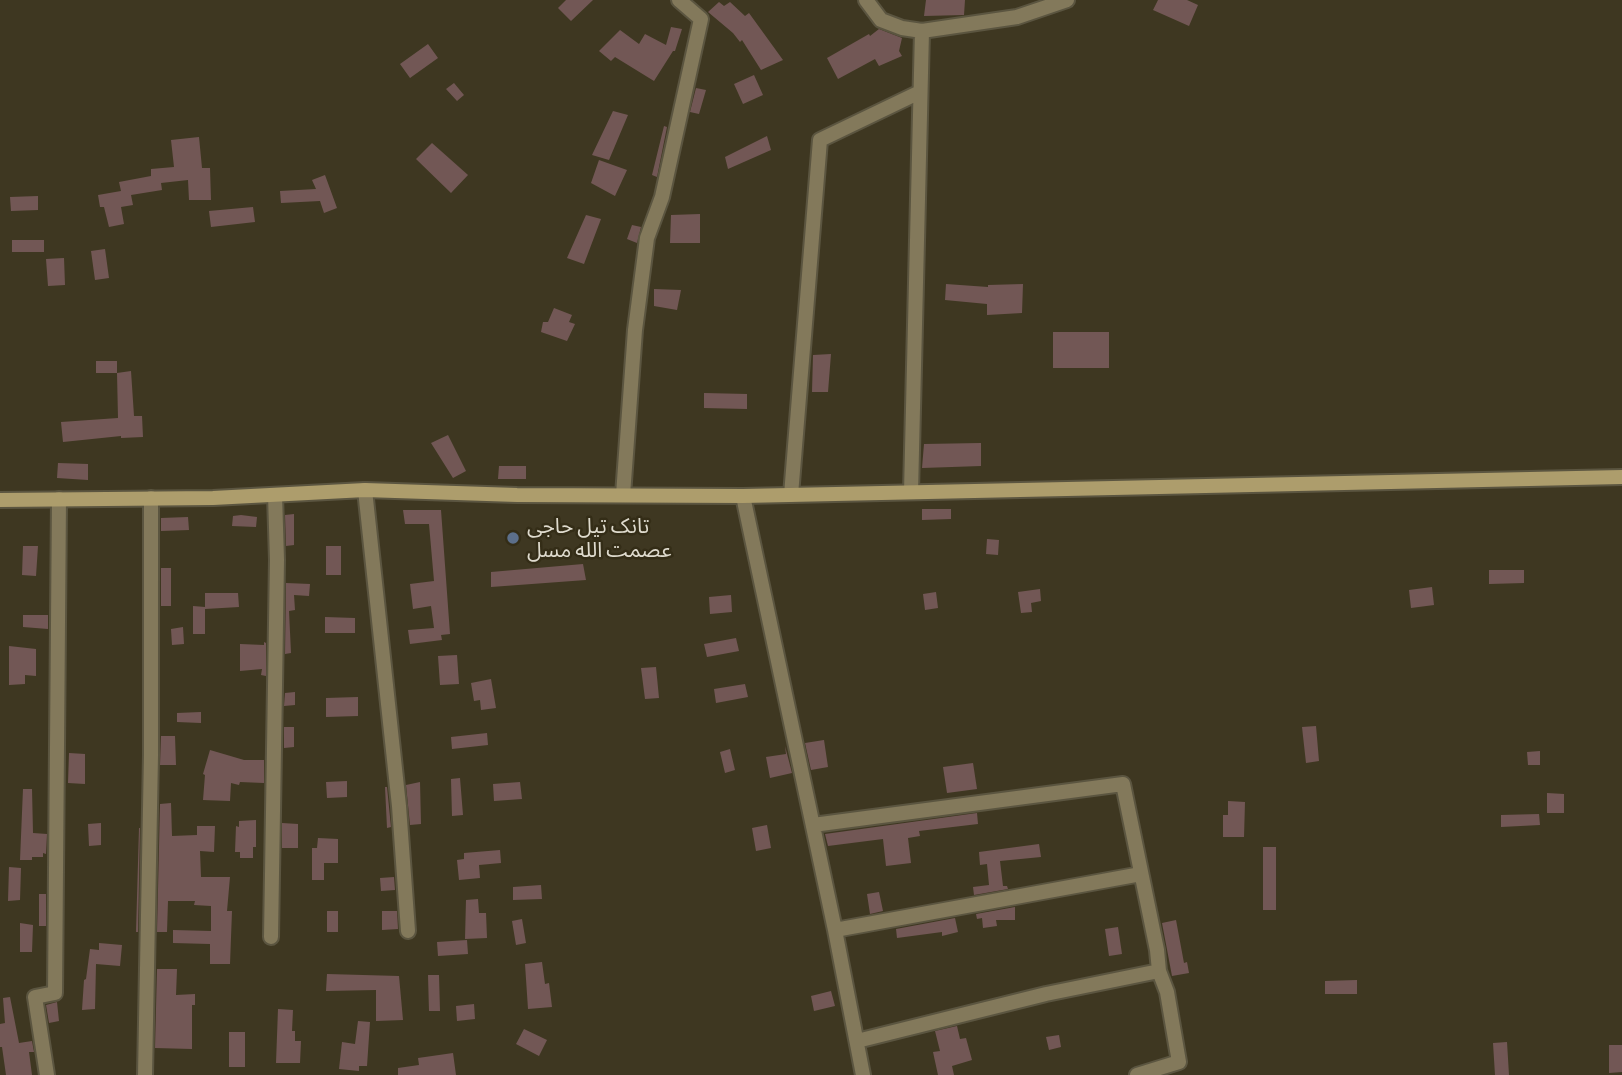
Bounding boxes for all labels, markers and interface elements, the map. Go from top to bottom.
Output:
place label: تانک تیل حاجی عصمت الله مسل [527,513,672,563]
marker: تانک تیل حاجی عصمت الله مسل [505,530,521,546]

